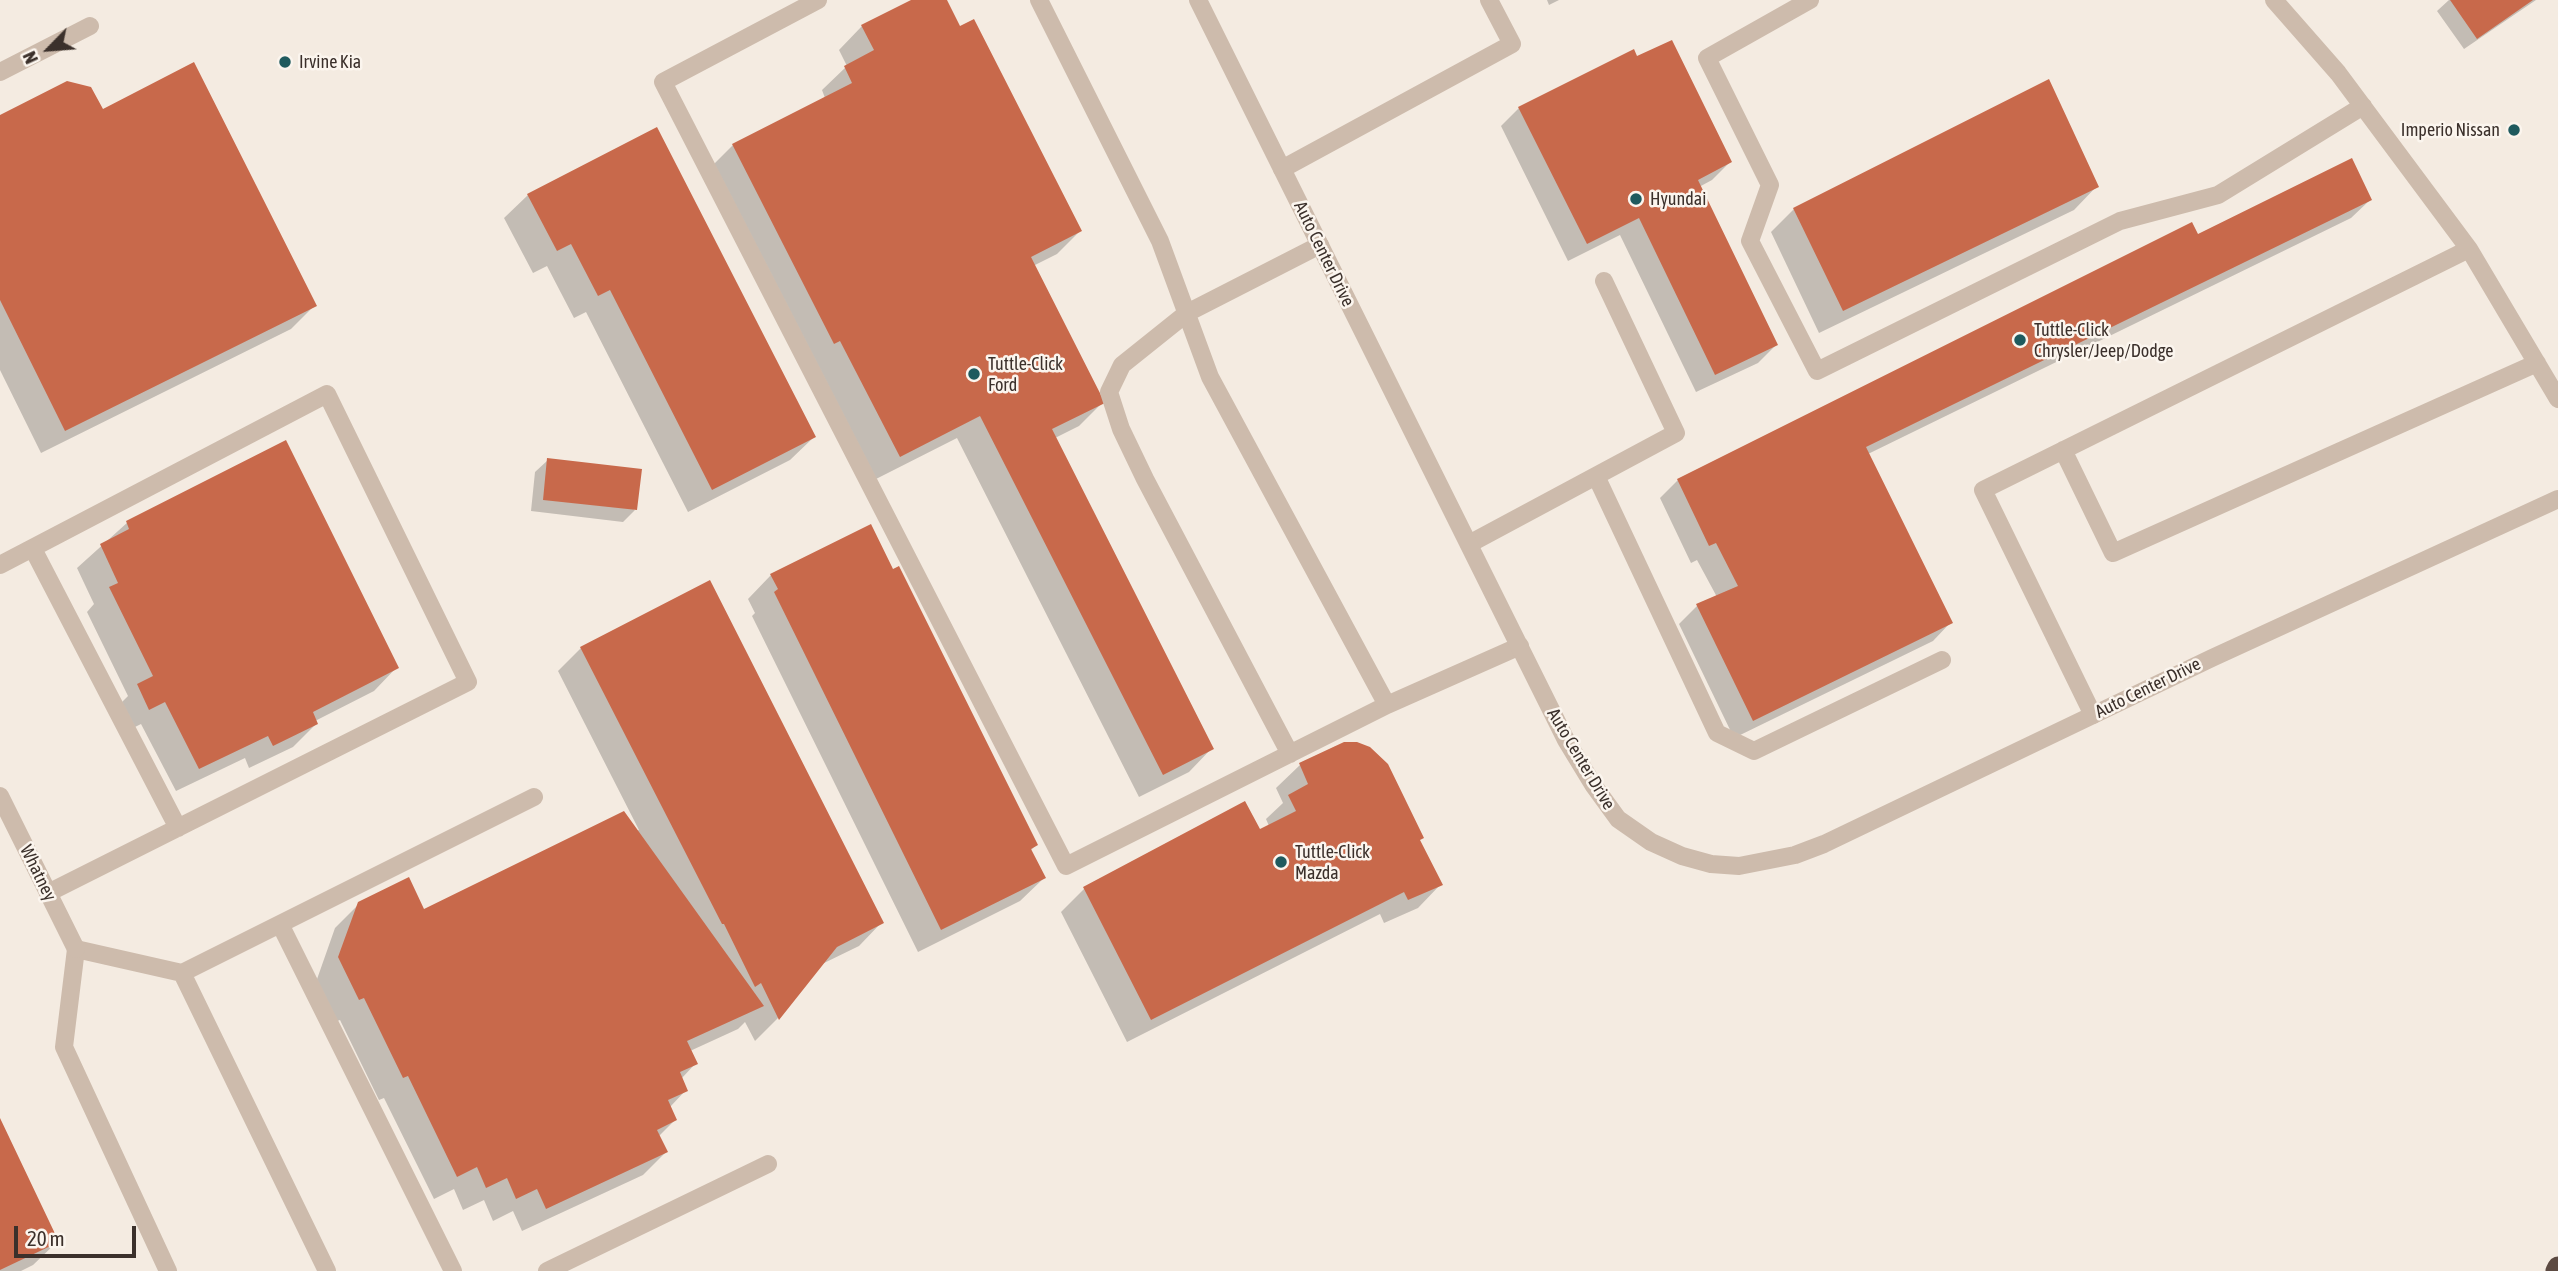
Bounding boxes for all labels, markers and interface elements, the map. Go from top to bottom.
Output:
north arrow [14,14,84,84]
text: N [18,48,42,68]
place label: Irvine Kia [299,51,361,73]
marker: Irvine Kia [277,54,293,70]
place label: Imperio Nissan [2401,119,2500,141]
marker: Imperio Nissan [2506,122,2522,138]
place label: Hyundai [1650,188,1706,210]
marker: Hyundai [1628,191,1644,207]
street label: Auto Center Drive [1289,198,1359,310]
place label: Tuttle-Click Chrysler/Jeep/Dodge [2034,319,2173,362]
marker: Tuttle-Click Chrysler/Jeep/Dodge [2012,332,2028,348]
place label: Tuttle-Click Ford [988,353,1063,396]
marker: Tuttle-Click Ford [966,366,982,382]
street label: Auto Center Drive [2092,653,2204,723]
street label: Auto Center Drive [1542,704,1620,814]
place label: Tuttle-Click Mazda [1295,841,1370,884]
street label: Whatney [15,842,61,904]
marker: Tuttle-Click Mazda [1273,854,1289,870]
scale bar [18,1212,140,1256]
text: 20 m [27,1226,65,1250]

